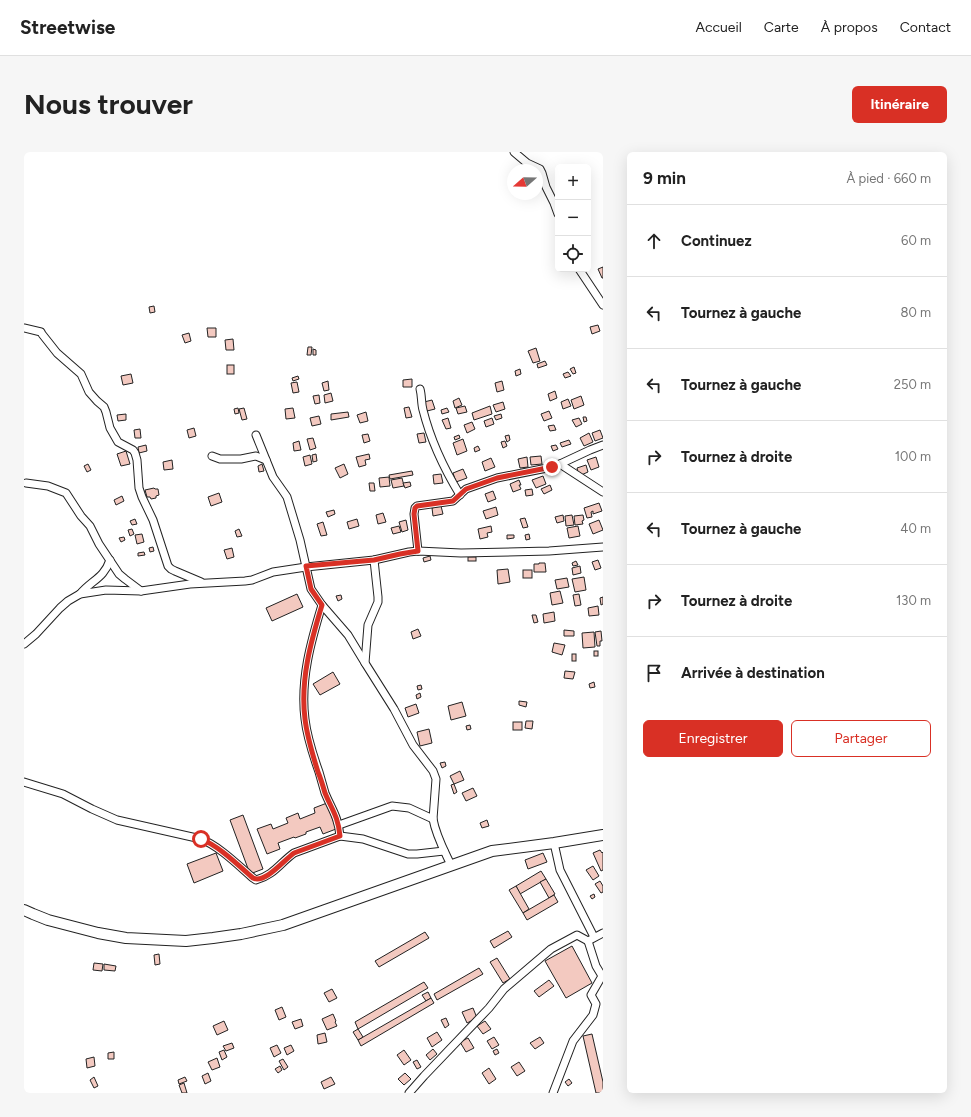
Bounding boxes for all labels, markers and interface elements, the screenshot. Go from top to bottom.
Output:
text: Streetwise [20,16,115,39]
text: Accueil [696,19,742,36]
text: Carte [764,19,799,36]
text: À propos [821,19,878,36]
text: Contact [900,19,951,36]
button: Itinéraire [852,86,947,123]
text: Nous trouver [24,87,193,121]
north arrow [507,164,543,200]
map controls [555,164,591,272]
button: + [555,164,591,200]
text: 9 min [643,168,686,188]
text: À pied · 660 m [847,171,931,186]
button: − [555,200,591,236]
icon: ahead [643,230,665,252]
text: Continuez [681,232,752,250]
text: 60 m [901,233,931,248]
button: locate [555,236,591,272]
icon: left [643,302,665,324]
text: Tournez à gauche [681,304,801,322]
text: 80 m [900,305,931,320]
icon: left [643,374,665,396]
text: Tournez à gauche [681,376,801,394]
text: 250 m [894,377,931,392]
icon: right [643,446,665,468]
text: Tournez à droite [681,448,792,466]
text: 100 m [895,449,931,464]
route end [543,458,561,476]
icon: left [643,518,665,540]
text: Tournez à gauche [681,520,801,538]
text: 40 m [900,521,931,536]
icon: right [643,590,665,612]
text: Tournez à droite [681,592,792,610]
text: 130 m [896,593,931,608]
icon: arrive [643,662,665,684]
text: Arrivée à destination [681,664,825,682]
button: Enregistrer [643,720,783,757]
button: Partager [791,720,931,757]
route start [192,830,210,848]

